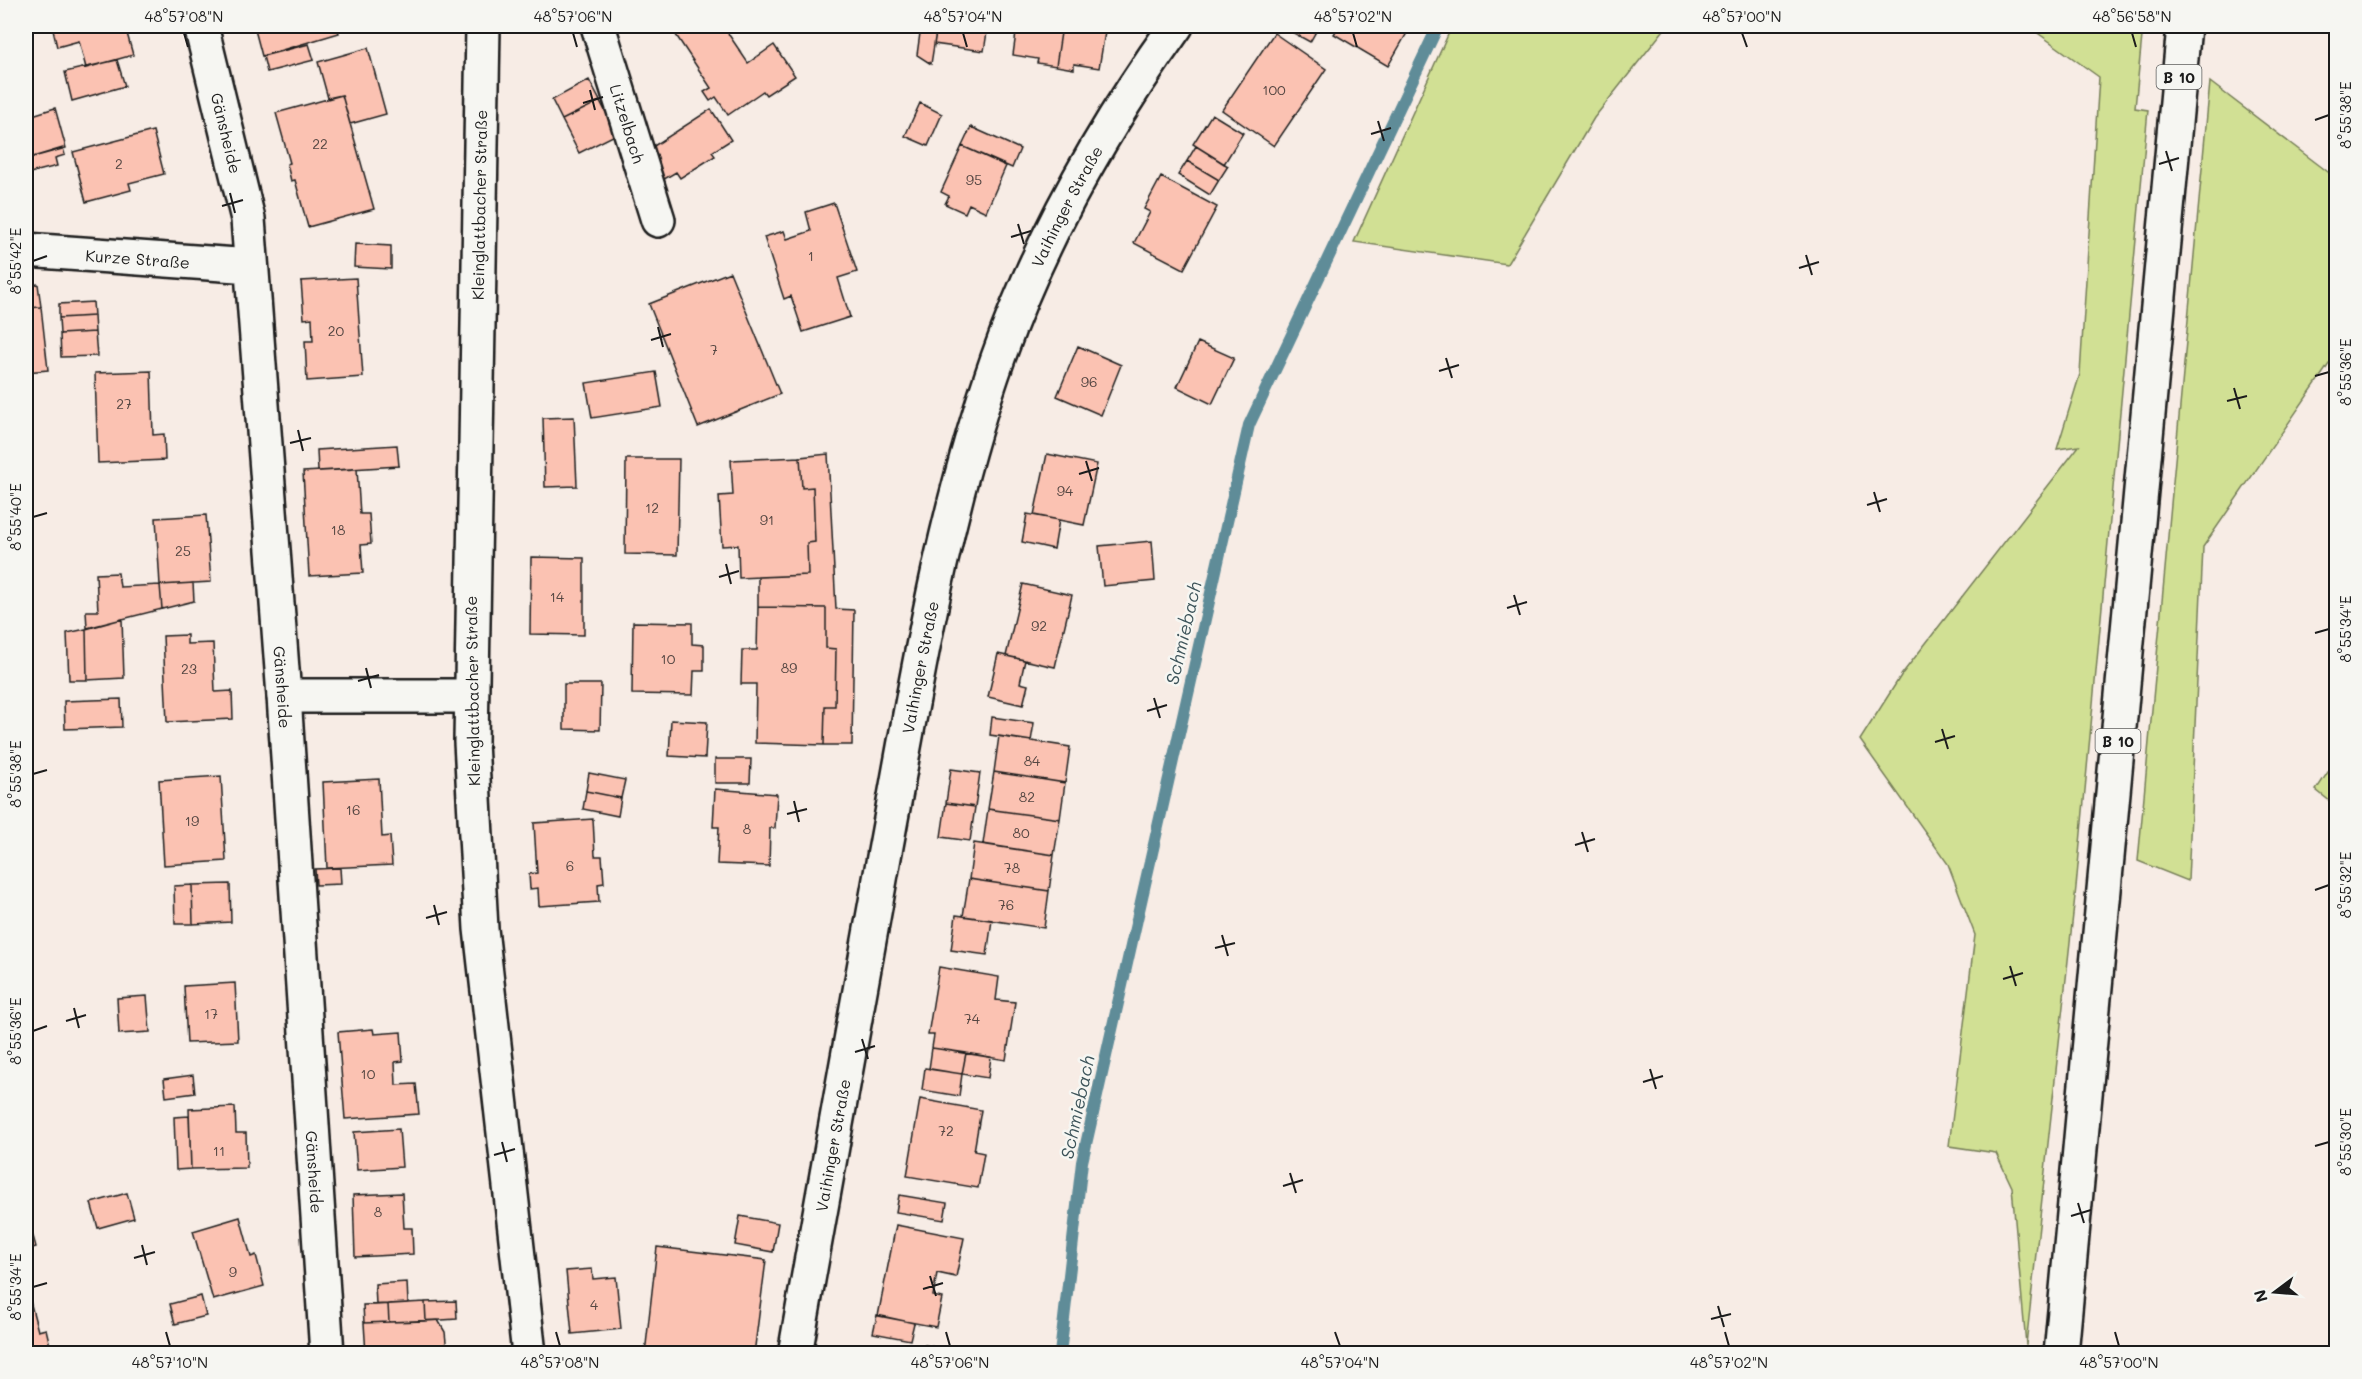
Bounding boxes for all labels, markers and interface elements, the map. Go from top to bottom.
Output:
text: 48°57'08"N [145,6,223,26]
text: 48°57'06"N [534,6,612,26]
text: 48°57'04"N [924,6,1002,26]
text: 48°57'02"N [1314,6,1392,26]
text: 48°57'00"N [1703,6,1781,26]
text: 48°56'58"N [2093,6,2171,26]
road number: B 10 [2156,65,2202,89]
house number: 100 [1262,80,1286,99]
street label: Litzelbach [606,81,650,166]
text: 8°55'38"E [2335,81,2355,149]
street label: Gänsheide [207,90,247,175]
street label: Kleinglattbacher Straße [467,110,491,300]
house number: 22 [312,134,328,153]
street label: Vaihinger Straße [1026,141,1106,270]
house number: 2 [115,154,123,173]
house number: 95 [966,170,982,189]
text: 8°55'42"E [5,227,25,294]
street label: Kurze Straße [85,244,191,272]
house number: 1 [808,246,814,265]
house number: 20 [328,321,345,340]
text: 8°55'36"E [2335,338,2355,406]
house number: 7 [710,340,718,359]
house number: 96 [1081,372,1097,391]
house number: 27 [116,394,132,413]
house number: 94 [1057,481,1074,500]
text: 8°55'40"E [5,483,25,551]
house number: 12 [645,498,659,517]
house number: 91 [760,510,774,529]
house number: 18 [331,520,345,539]
house number: 25 [175,541,191,560]
water label: Schmiebach [1159,579,1207,687]
house number: 14 [550,587,565,606]
text: 8°55'34"E [2335,595,2355,663]
street label: Kleinglattbacher Straße [460,596,484,786]
street label: Vaihinger Straße [896,599,942,735]
house number: 92 [1031,616,1047,635]
street label: Gänsheide [270,645,297,729]
house number: 10 [661,649,676,668]
house number: 89 [781,658,797,677]
house number: 23 [181,659,197,678]
road number: B 10 [2096,729,2140,753]
text: 8°55'38"E [5,740,25,808]
house number: 84 [1024,751,1041,770]
house number: 82 [1019,787,1035,806]
house number: 16 [346,800,360,819]
house number: 19 [185,811,199,830]
house number: 8 [743,819,751,838]
house number: 80 [1012,823,1030,842]
text: 8°55'32"E [2335,851,2355,918]
house number: 6 [566,856,574,875]
house number: 78 [1004,858,1020,877]
house number: 76 [998,895,1014,914]
text: 8°55'36"E [5,997,25,1065]
house number: 17 [204,1004,218,1023]
house number: 74 [964,1009,981,1028]
water label: Schmiebach [1054,1053,1100,1161]
house number: 10 [361,1064,376,1083]
street label: Vaihinger Straße [810,1077,854,1213]
text: 8°55'30"E [2335,1108,2355,1176]
house number: 72 [938,1121,954,1140]
street label: Gänsheide [302,1130,328,1214]
house number: 11 [213,1141,225,1160]
house number: 8 [374,1202,382,1221]
text: 8°55'34"E [5,1253,25,1321]
house number: 9 [229,1262,237,1281]
north arrow [2245,1262,2305,1322]
text: N [2248,1288,2272,1305]
house number: 4 [590,1295,599,1314]
text: 48°57'10"N [132,1352,208,1372]
text: 48°57'08"N [521,1352,599,1372]
text: 48°57'06"N [911,1352,989,1372]
text: 48°57'04"N [1301,1352,1379,1372]
text: 48°57'02"N [1690,1352,1768,1372]
text: 48°57'00"N [2080,1352,2158,1372]

